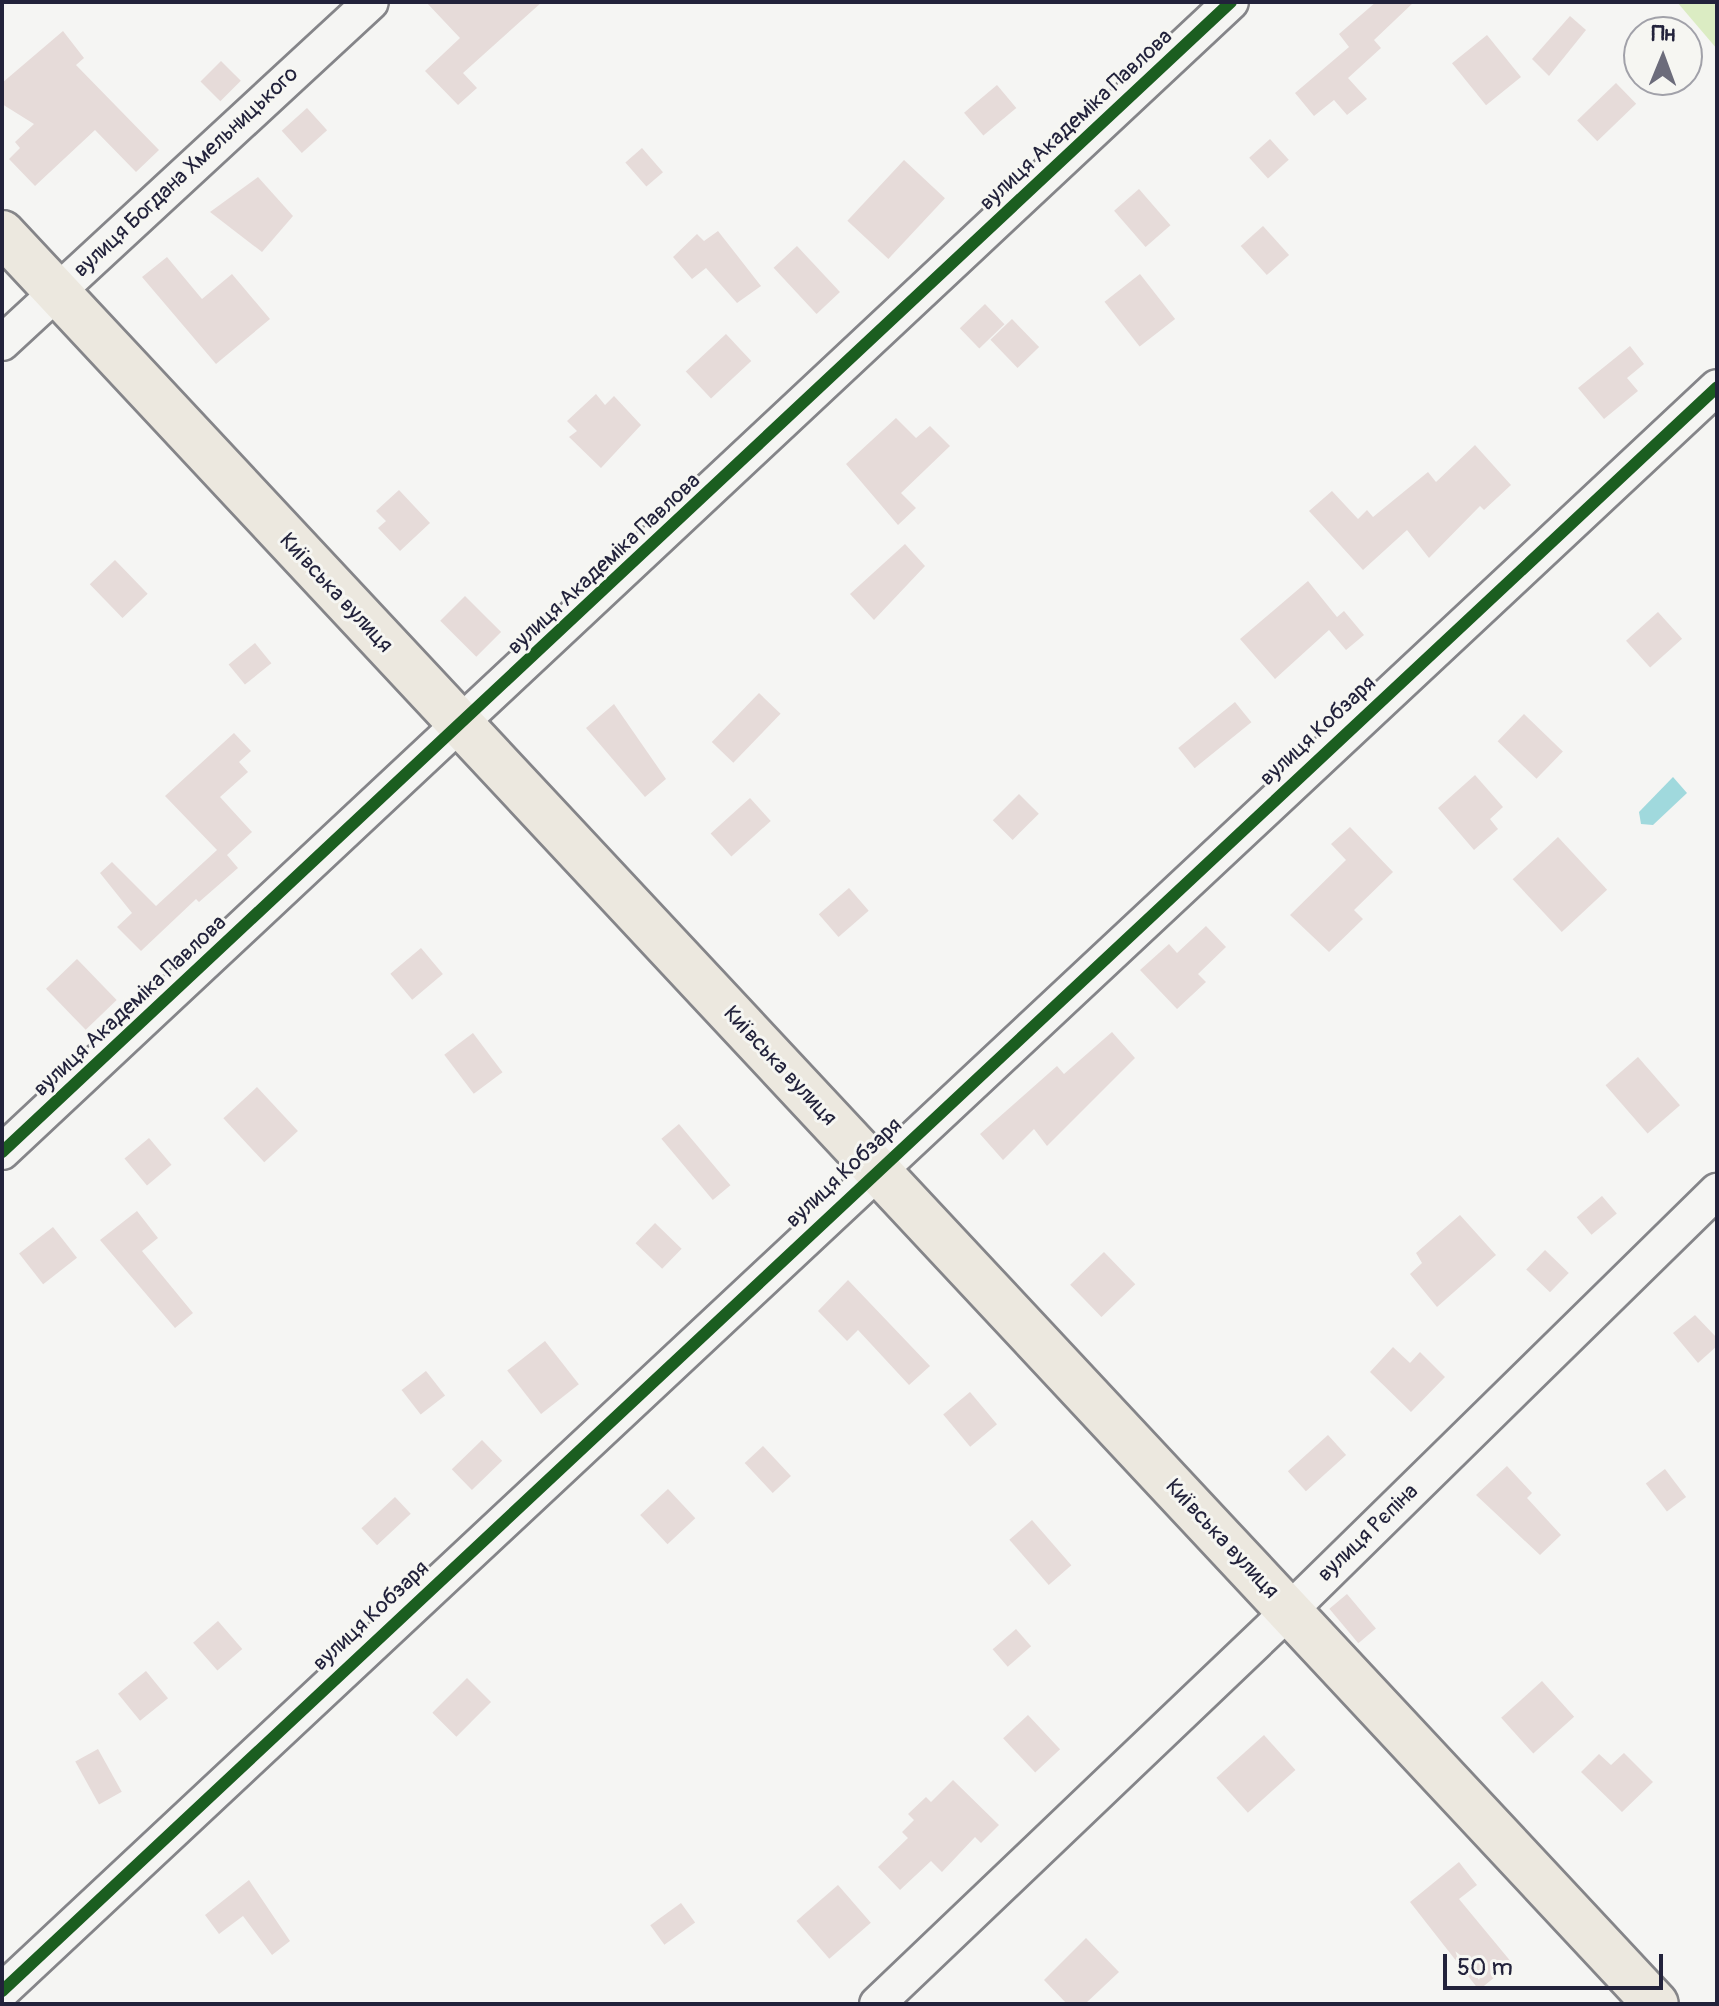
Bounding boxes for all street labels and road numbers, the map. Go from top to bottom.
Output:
street label: вулиця Академіка Павлова [974,24,1178,216]
street label: вулиця Богдана Хмельницького [68,61,304,283]
street label: вулиця Академіка Павлова [502,468,706,660]
street label: Київська вулиця [274,528,398,658]
street label: вулиця Кобзаря [1254,670,1382,792]
street label: вулиця Академіка Павлова [28,910,232,1102]
street label: Київська вулиця [718,1001,842,1131]
street label: вулиця Кобзаря [780,1112,908,1234]
street label: Київська вулиця [1160,1474,1284,1604]
street label: вулиця Рєпіна [1312,1479,1424,1587]
street label: вулиця Кобзаря [307,1555,435,1677]

